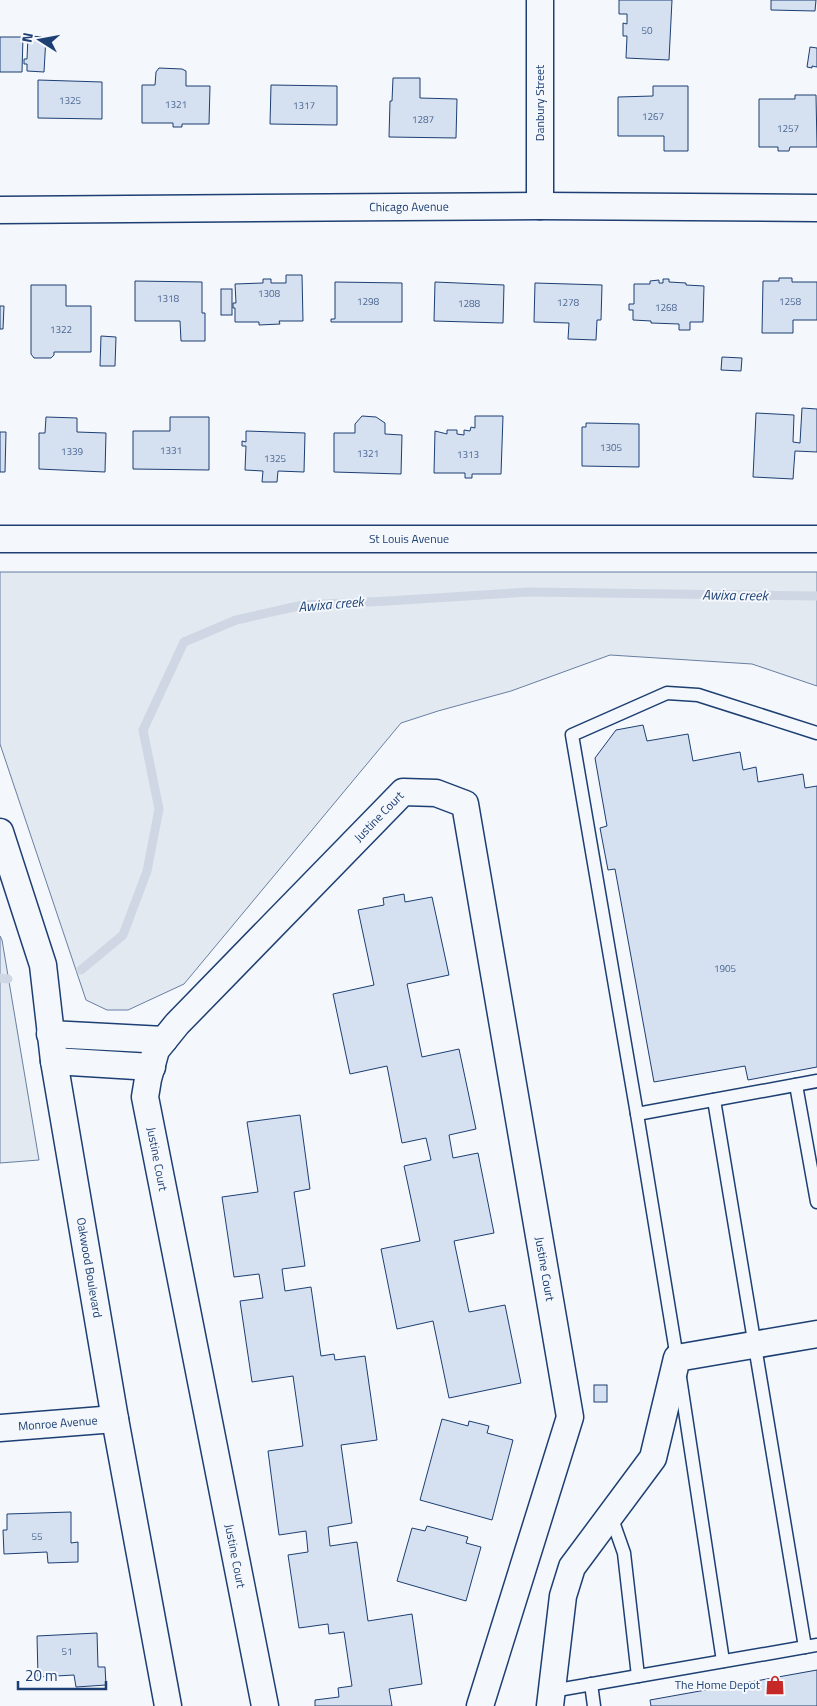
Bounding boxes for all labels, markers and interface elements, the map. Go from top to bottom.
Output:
north arrow [15,15,65,65]
house number: 50 [641,23,653,38]
text: N [16,31,38,44]
street label: Danbury Street [530,64,549,141]
house number: 1325 [59,93,82,108]
house number: 1321 [165,97,187,112]
house number: 1317 [293,98,315,113]
house number: 1267 [642,109,664,124]
house number: 1287 [412,112,434,127]
house number: 1257 [777,121,799,136]
street label: Chicago Avenue [369,197,449,216]
house number: 1308 [258,286,281,301]
house number: 1318 [157,291,180,306]
house number: 1298 [357,294,380,309]
house number: 1258 [779,294,802,309]
house number: 1278 [557,295,580,310]
house number: 1288 [458,296,481,311]
house number: 1268 [655,300,678,315]
house number: 1322 [50,322,72,337]
house number: 1305 [600,440,623,455]
house number: 1331 [160,443,182,458]
house number: 1339 [61,444,84,459]
house number: 1321 [357,446,379,461]
house number: 1313 [457,447,479,462]
house number: 1325 [264,451,287,466]
street label: St Louis Avenue [369,529,449,548]
water label: Awixa creek [702,583,770,606]
water label: Awixa creek [297,590,366,617]
street label: Justine Court [349,786,409,846]
house number: 1905 [714,961,737,976]
street label: Justine Court [142,1125,173,1193]
street label: Oakwood Boulevard [72,1216,108,1319]
street label: Justine Court [530,1235,560,1303]
street label: Monroe Avenue [17,1410,98,1436]
street label: Justine Court [220,1522,251,1590]
house number: 55 [31,1529,43,1544]
house number: 51 [61,1644,73,1659]
scale bar [18,1658,105,1690]
text: 20 m [25,1664,58,1687]
shop icon: The Home Depot [764,1674,786,1696]
place label: The Home Depot [675,1675,761,1694]

